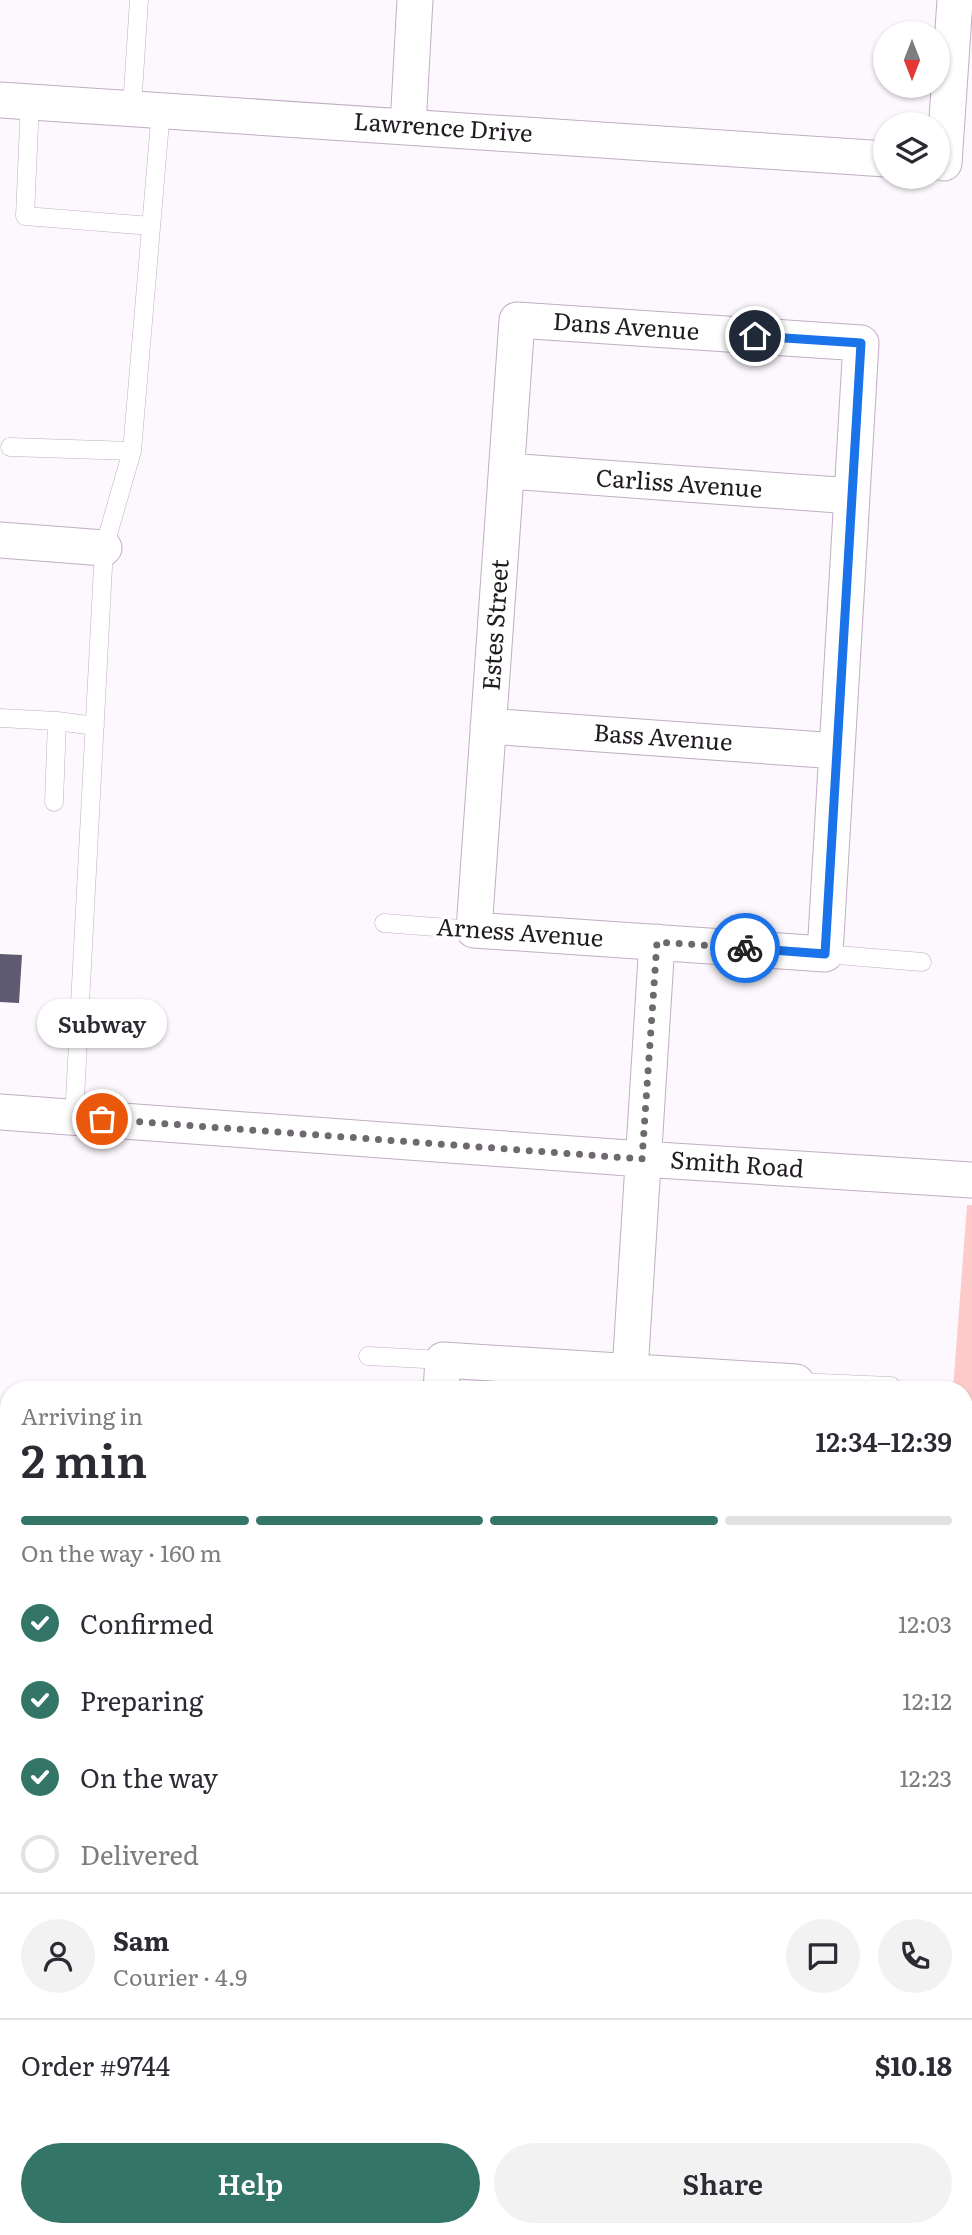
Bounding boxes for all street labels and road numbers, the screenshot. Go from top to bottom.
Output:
street label: Lawrence Drive [353,102,534,149]
street label: Dans Avenue [552,302,701,347]
street label: Carliss Avenue [595,458,764,505]
street label: Estes Street [471,558,516,692]
street label: Bass Avenue [592,713,734,758]
street label: Arness Avenue [436,907,605,954]
street label: Smith Road [669,1140,805,1185]

